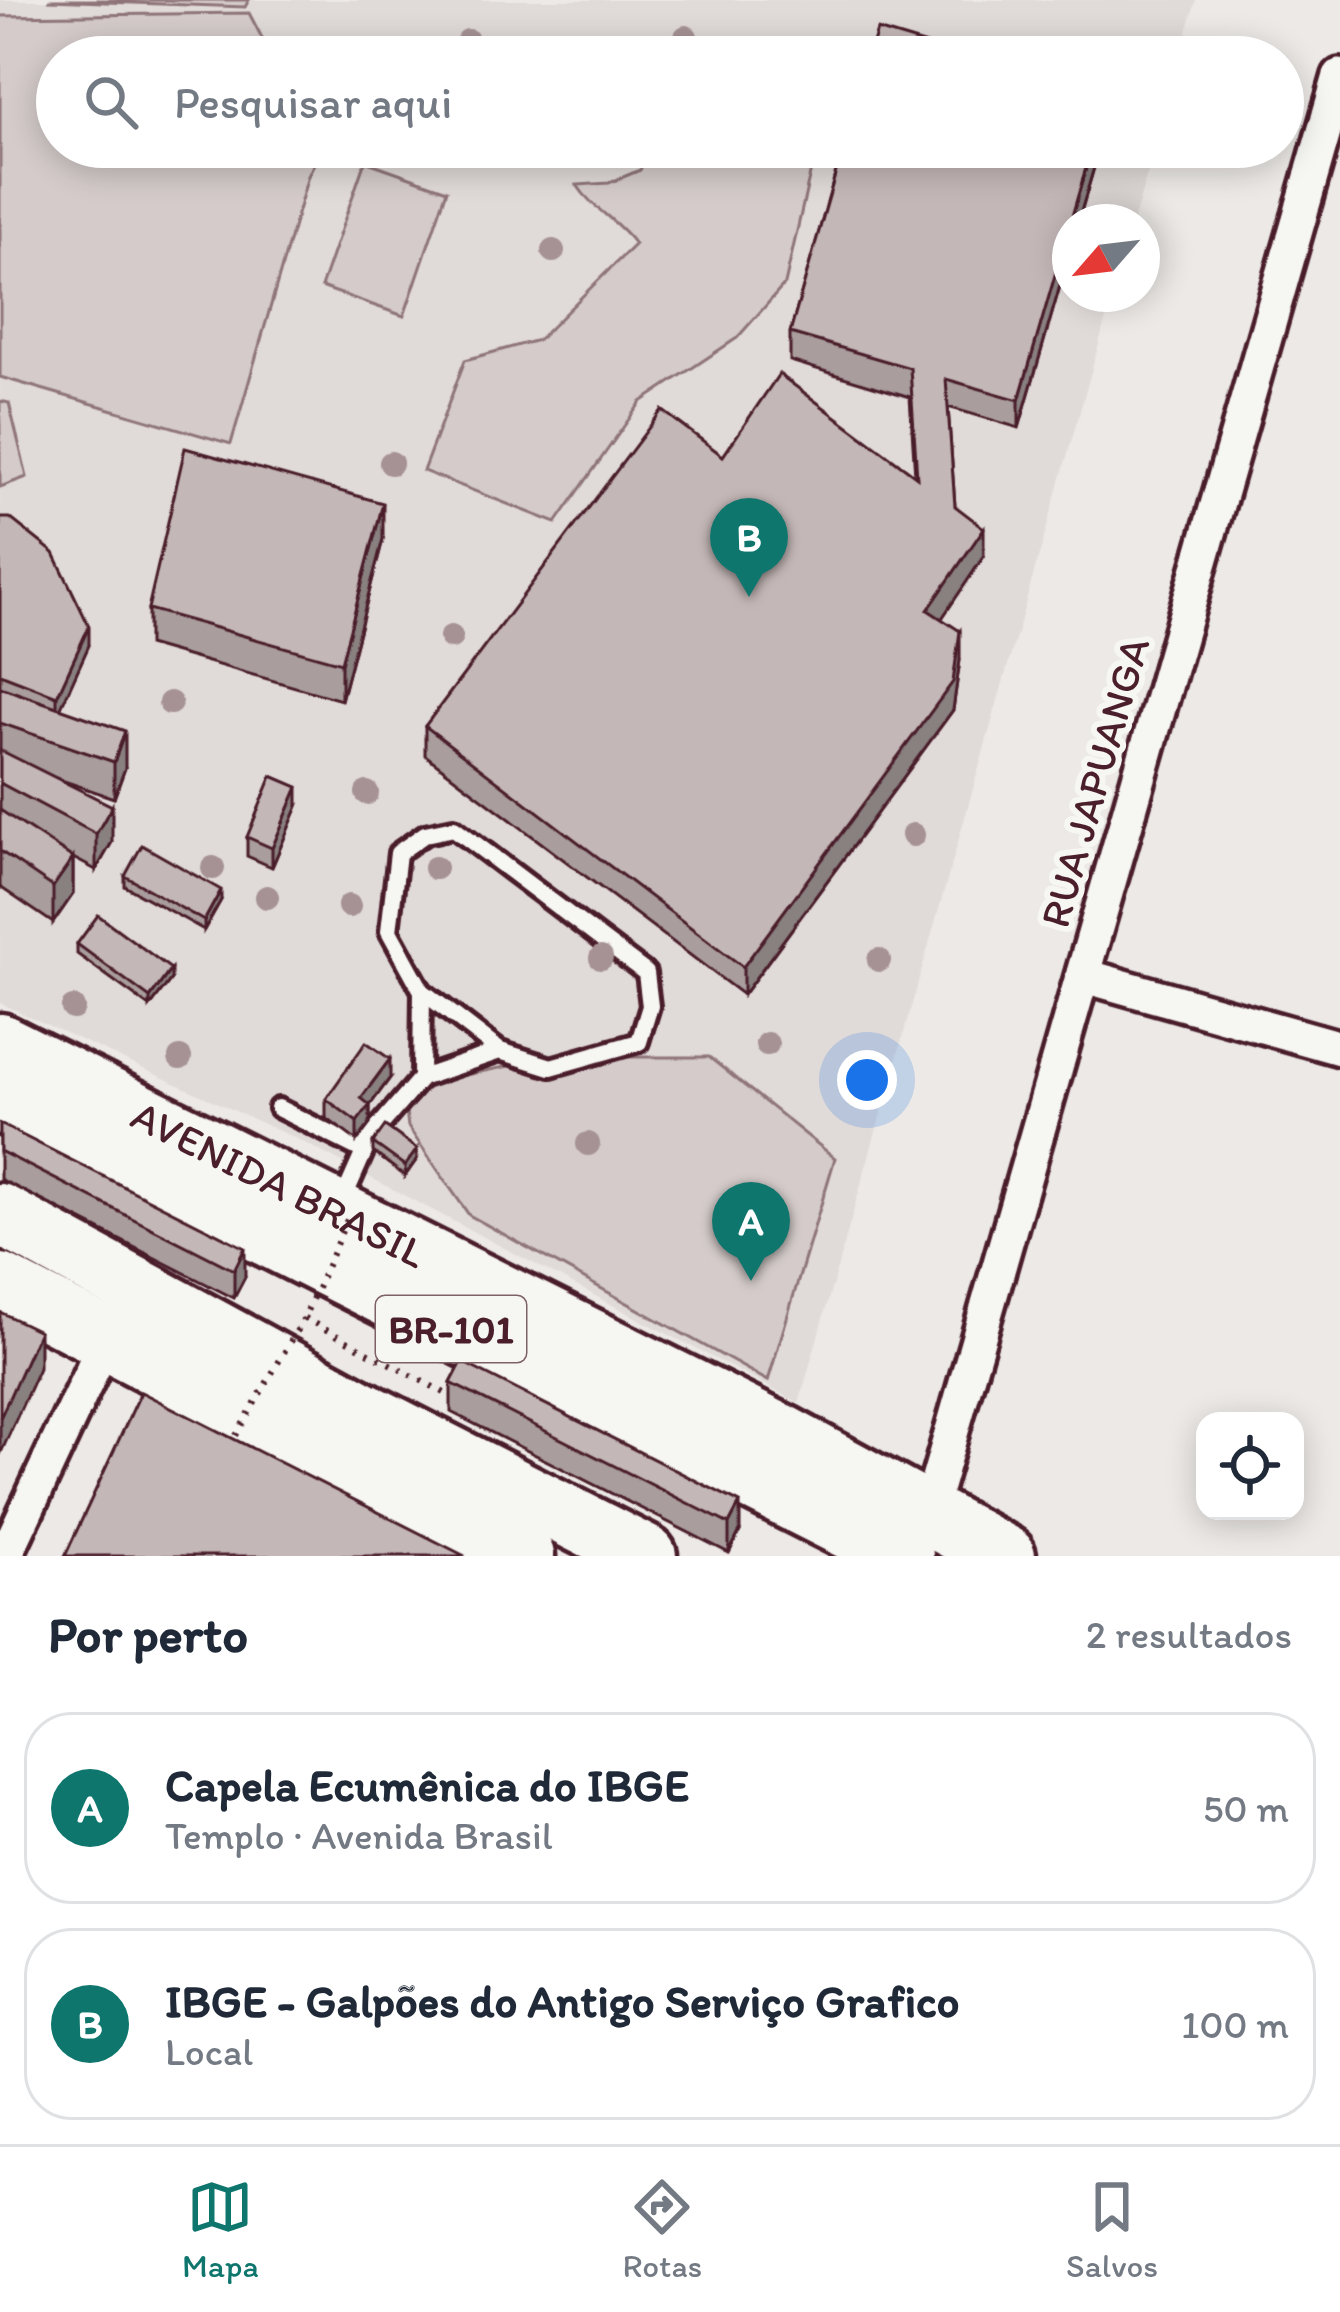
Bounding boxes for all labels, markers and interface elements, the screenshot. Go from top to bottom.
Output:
search box [36,36,1304,168]
icon: search [78,69,144,135]
text: Pesquisar aqui [174,75,452,129]
north arrow [1052,204,1160,312]
pin: B [710,498,788,597]
street label: RUA JAPUANGA [1029,631,1160,933]
your location [837,1050,897,1110]
street label: AVENIDA BRASIL [123,1089,434,1279]
pin: A [712,1182,790,1281]
road number: BR-101 [376,1296,526,1362]
map controls [1196,1412,1304,1520]
button: locate [1196,1412,1304,1520]
text: Por perto [48,1604,248,1665]
text: 2 resultados [1086,1611,1292,1658]
text: Capela Ecumênica do IBGE [165,1758,689,1812]
text: A [78,1785,102,1832]
text: 50 m [1203,1785,1289,1832]
text: Templo · Avenida Brasil [165,1812,553,1859]
text: IBGE - Galpões do Antigo Serviço Grafico [165,1974,959,2028]
text: B [77,2001,103,2048]
text: 100 m [1181,2001,1289,2048]
text: Local [165,2028,253,2075]
tab: Mapa [182,2174,259,2285]
tab: Rotas [623,2174,702,2285]
tab: Salvos [1066,2174,1158,2285]

